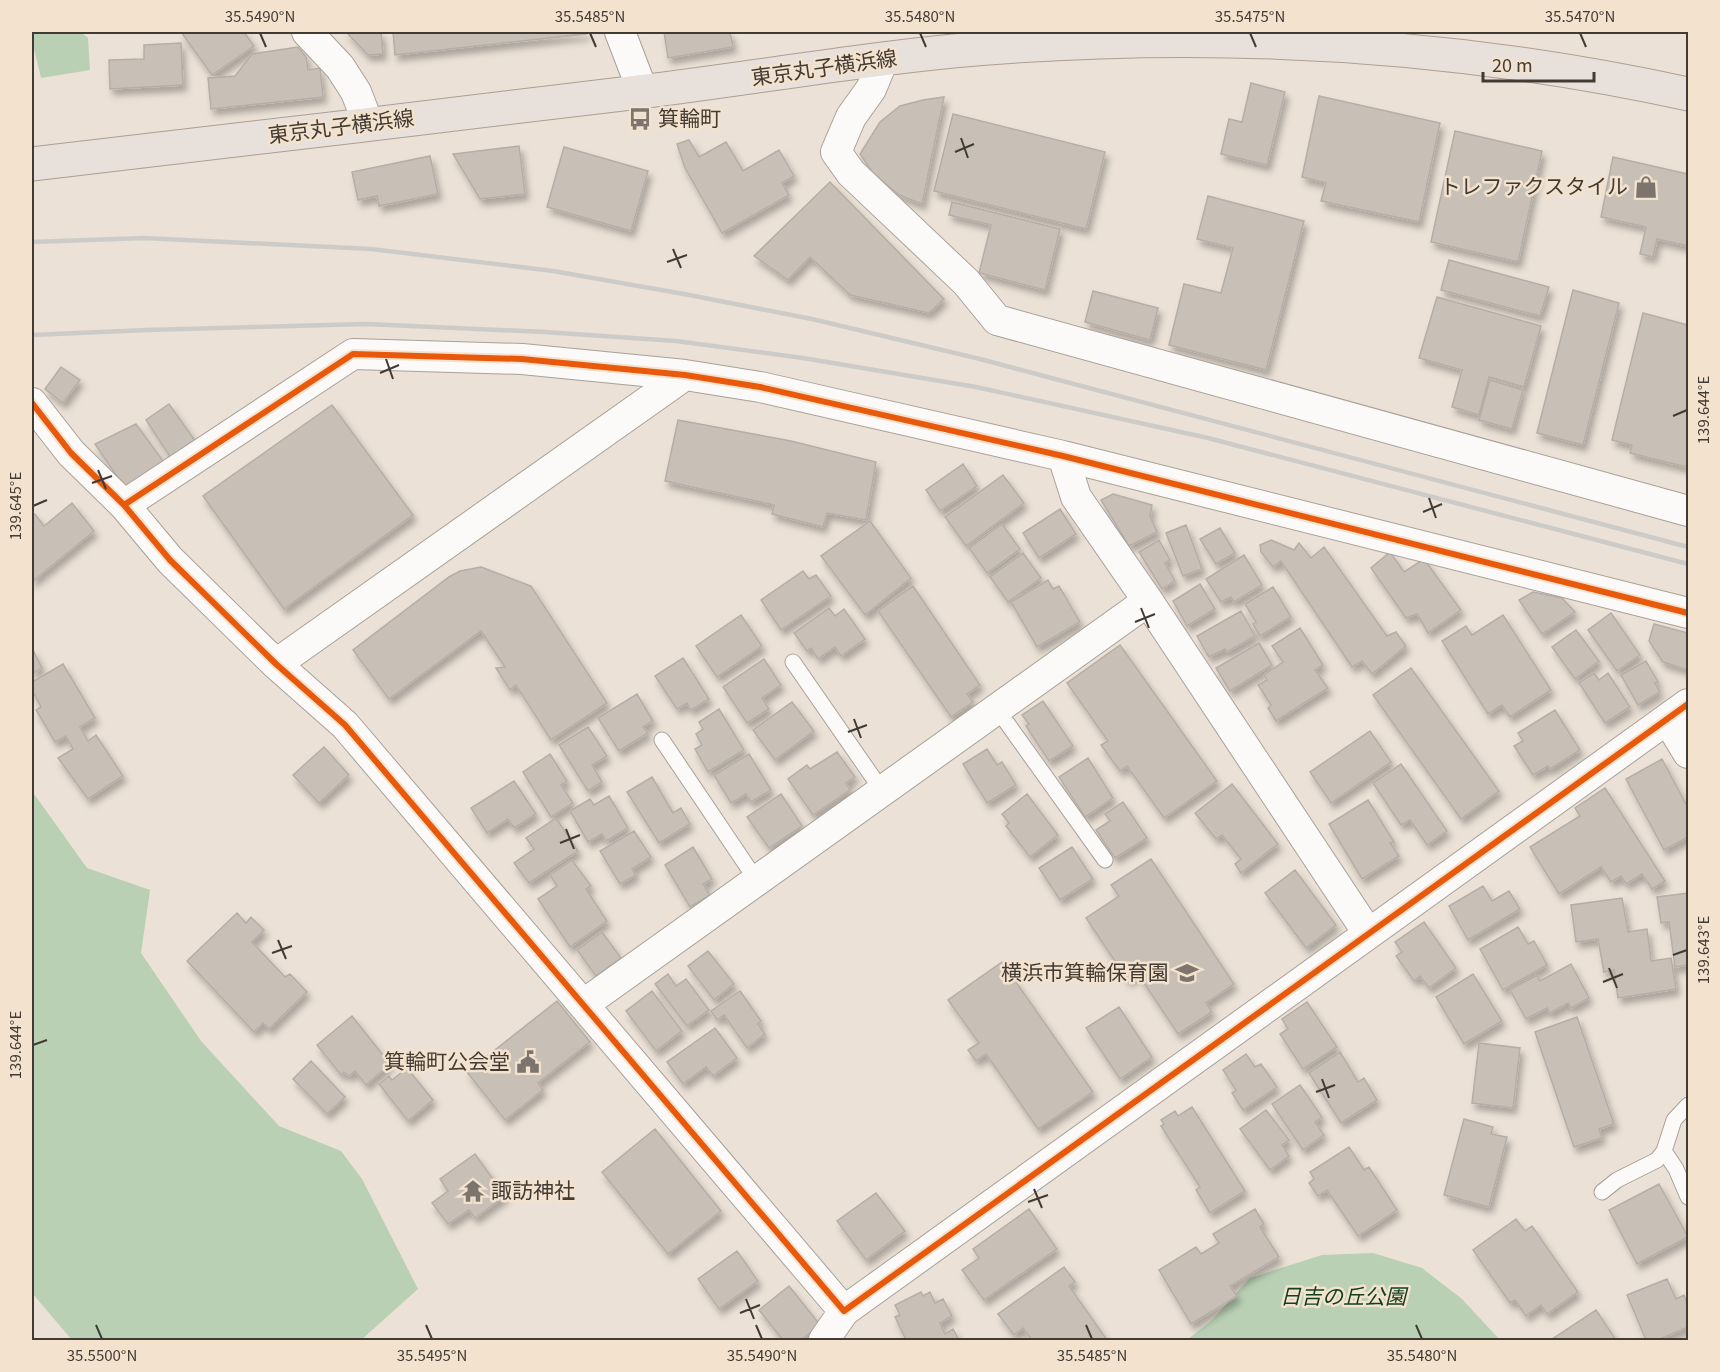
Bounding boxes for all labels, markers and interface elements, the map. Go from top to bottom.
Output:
text: 35.5490°N [225,5,295,26]
text: 35.5485°N [555,5,625,26]
text: 35.5480°N [885,5,955,26]
text: 35.5475°N [1215,5,1285,26]
text: 35.5470°N [1545,5,1615,26]
street label: 東京丸子横浜線 [749,41,899,91]
scale bar [1483,45,1594,83]
text: 20 m [1492,51,1533,77]
street label: 東京丸子横浜線 [266,101,416,149]
place label: 箕輪町 [658,102,721,132]
bus stop icon: 箕輪町 [627,106,653,132]
place label: トレファクスタイル [1440,170,1628,200]
shop icon: トレファクスタイル [1633,174,1659,200]
text: 139.644°E [1692,376,1713,444]
text: 139.645°E [4,472,25,540]
text: 139.643°E [1692,916,1713,984]
place label: 横浜市箕輪保育園 [1001,956,1169,986]
school or university icon: 横浜市箕輪保育園 [1174,960,1200,986]
text: 139.644°E [4,1011,25,1079]
place label: 箕輪町公会堂 [384,1045,510,1075]
public building icon: 箕輪町公会堂 [515,1049,541,1075]
place label: 諏訪神社 [491,1174,575,1204]
temple icon: 諏訪神社 [460,1178,486,1204]
park label: 日吉の丘公園 [1280,1280,1409,1310]
text: 35.5500°N [67,1344,137,1365]
text: 35.5495°N [397,1344,467,1365]
text: 35.5490°N [727,1344,797,1365]
text: 35.5485°N [1057,1344,1127,1365]
text: 35.5480°N [1387,1344,1457,1365]

